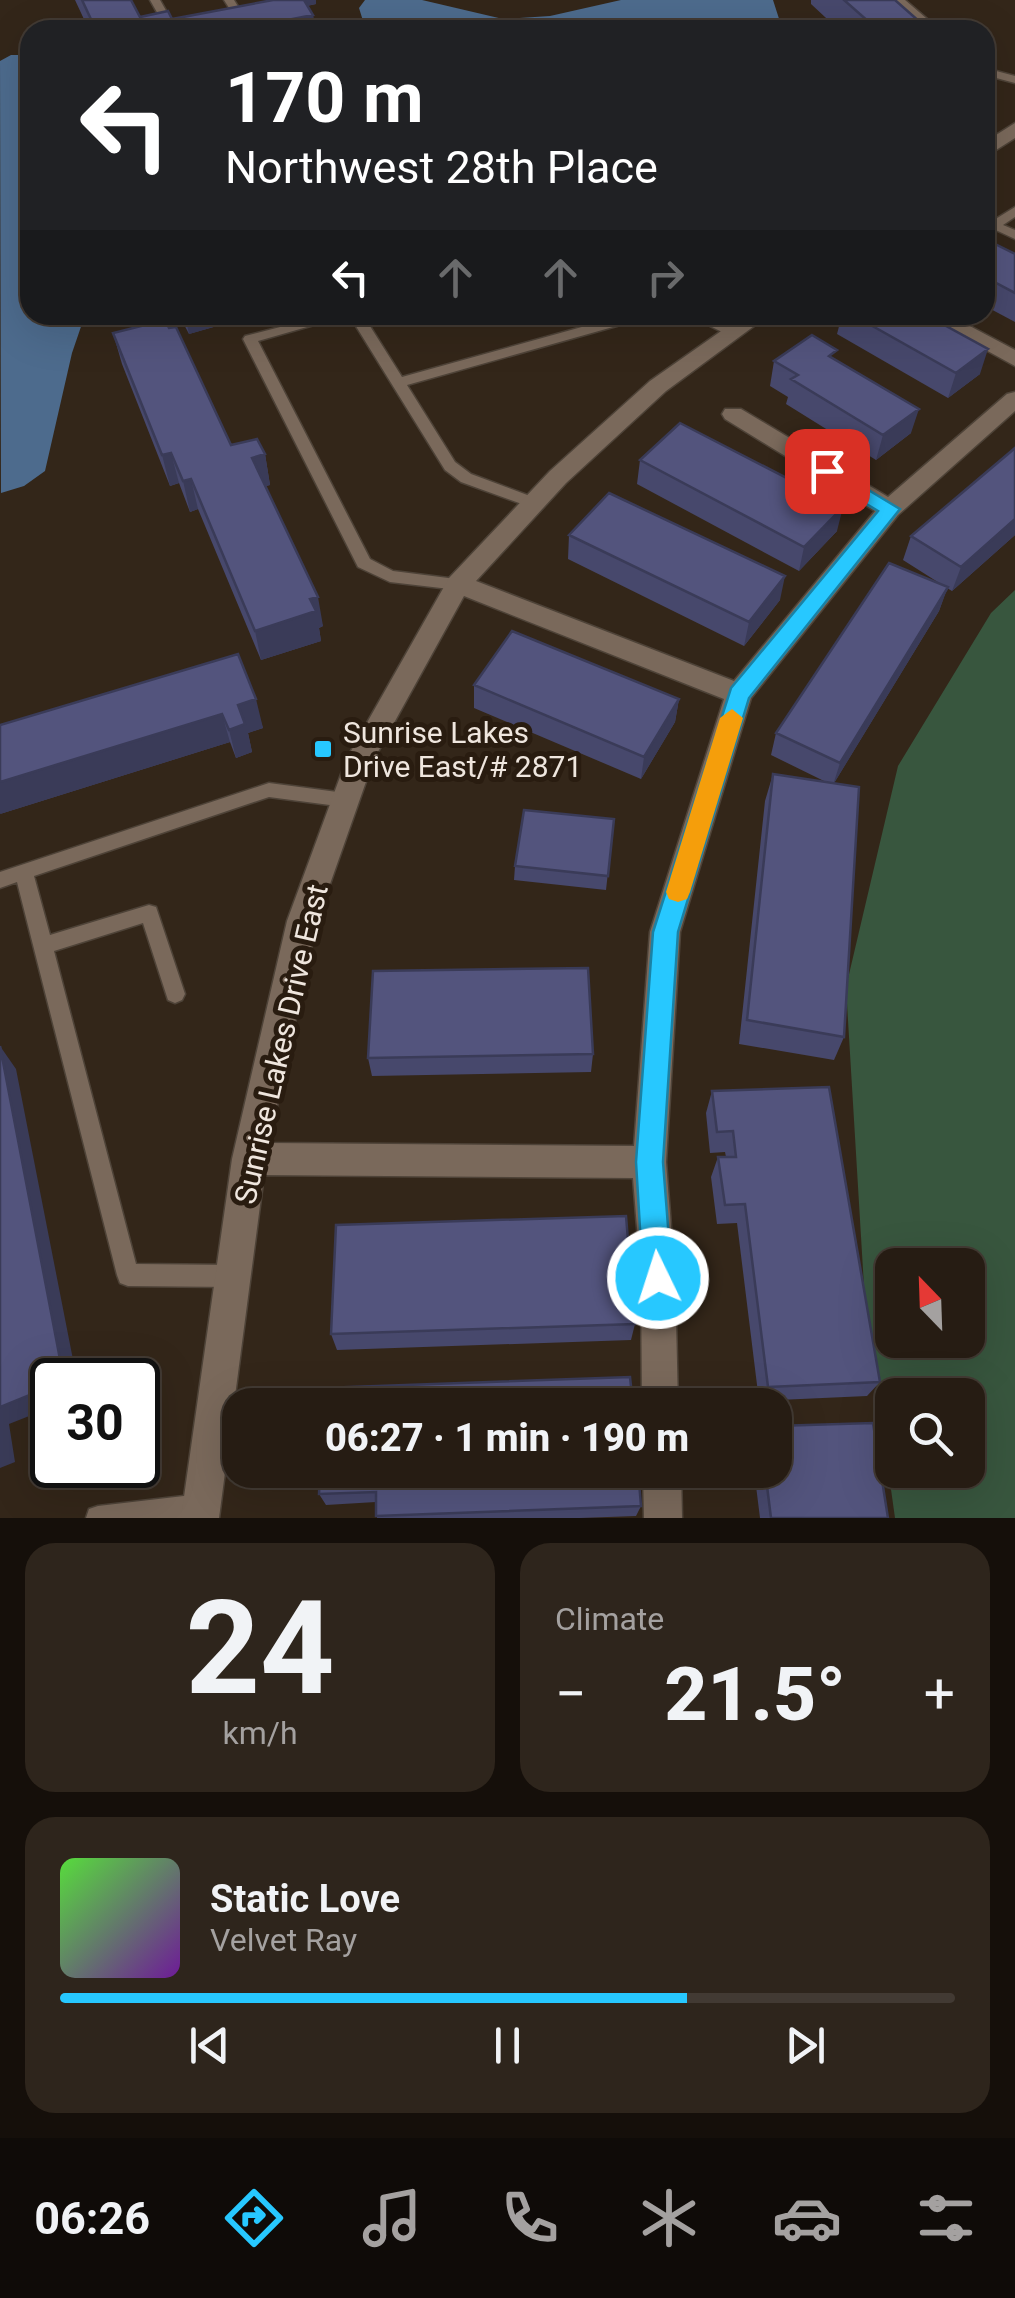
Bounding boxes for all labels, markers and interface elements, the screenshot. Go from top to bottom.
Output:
text: 170 m [225,57,424,139]
icon: left [60,60,190,190]
text: Northwest 28th Place [225,141,658,194]
icon: left [323,250,378,305]
icon: ahead [428,250,483,305]
icon: ahead [533,250,588,305]
icon: right [638,250,693,305]
pin [785,429,870,514]
icon: arrive [800,444,855,499]
place label: Sunrise Lakes Drive East/# 2871 [343,715,582,784]
marker: Sunrise Lakes Drive East/# 2871 [312,738,334,760]
street label: Sunrise Lakes Drive East [227,881,335,1207]
position arrow [606,1226,710,1330]
north arrow [875,1248,985,1358]
map controls [875,1248,985,1488]
speed limit sign: 30 [30,1358,160,1488]
button: search [875,1378,985,1488]
text: 06:27 · 1 min · 190 m [325,1416,689,1460]
text: 24 [185,1572,335,1725]
text: Climate [555,1600,664,1638]
text: 21.5° [664,1650,846,1738]
text: − [555,1662,586,1726]
text: + [924,1662,955,1726]
text: km/h [222,1714,298,1752]
text: Static Love [210,1877,400,1921]
text: Velvet Ray [210,1921,357,1959]
icon: previous [182,2018,237,2073]
icon: pause [480,2018,535,2073]
icon: next [778,2018,833,2073]
icon: directions [219,2183,289,2253]
icon: music [357,2183,427,2253]
icon: phone [495,2183,565,2253]
icon: climate [634,2183,704,2253]
icon: car [772,2183,842,2253]
icon: filters [911,2183,981,2253]
text: 06:26 [34,2192,150,2245]

